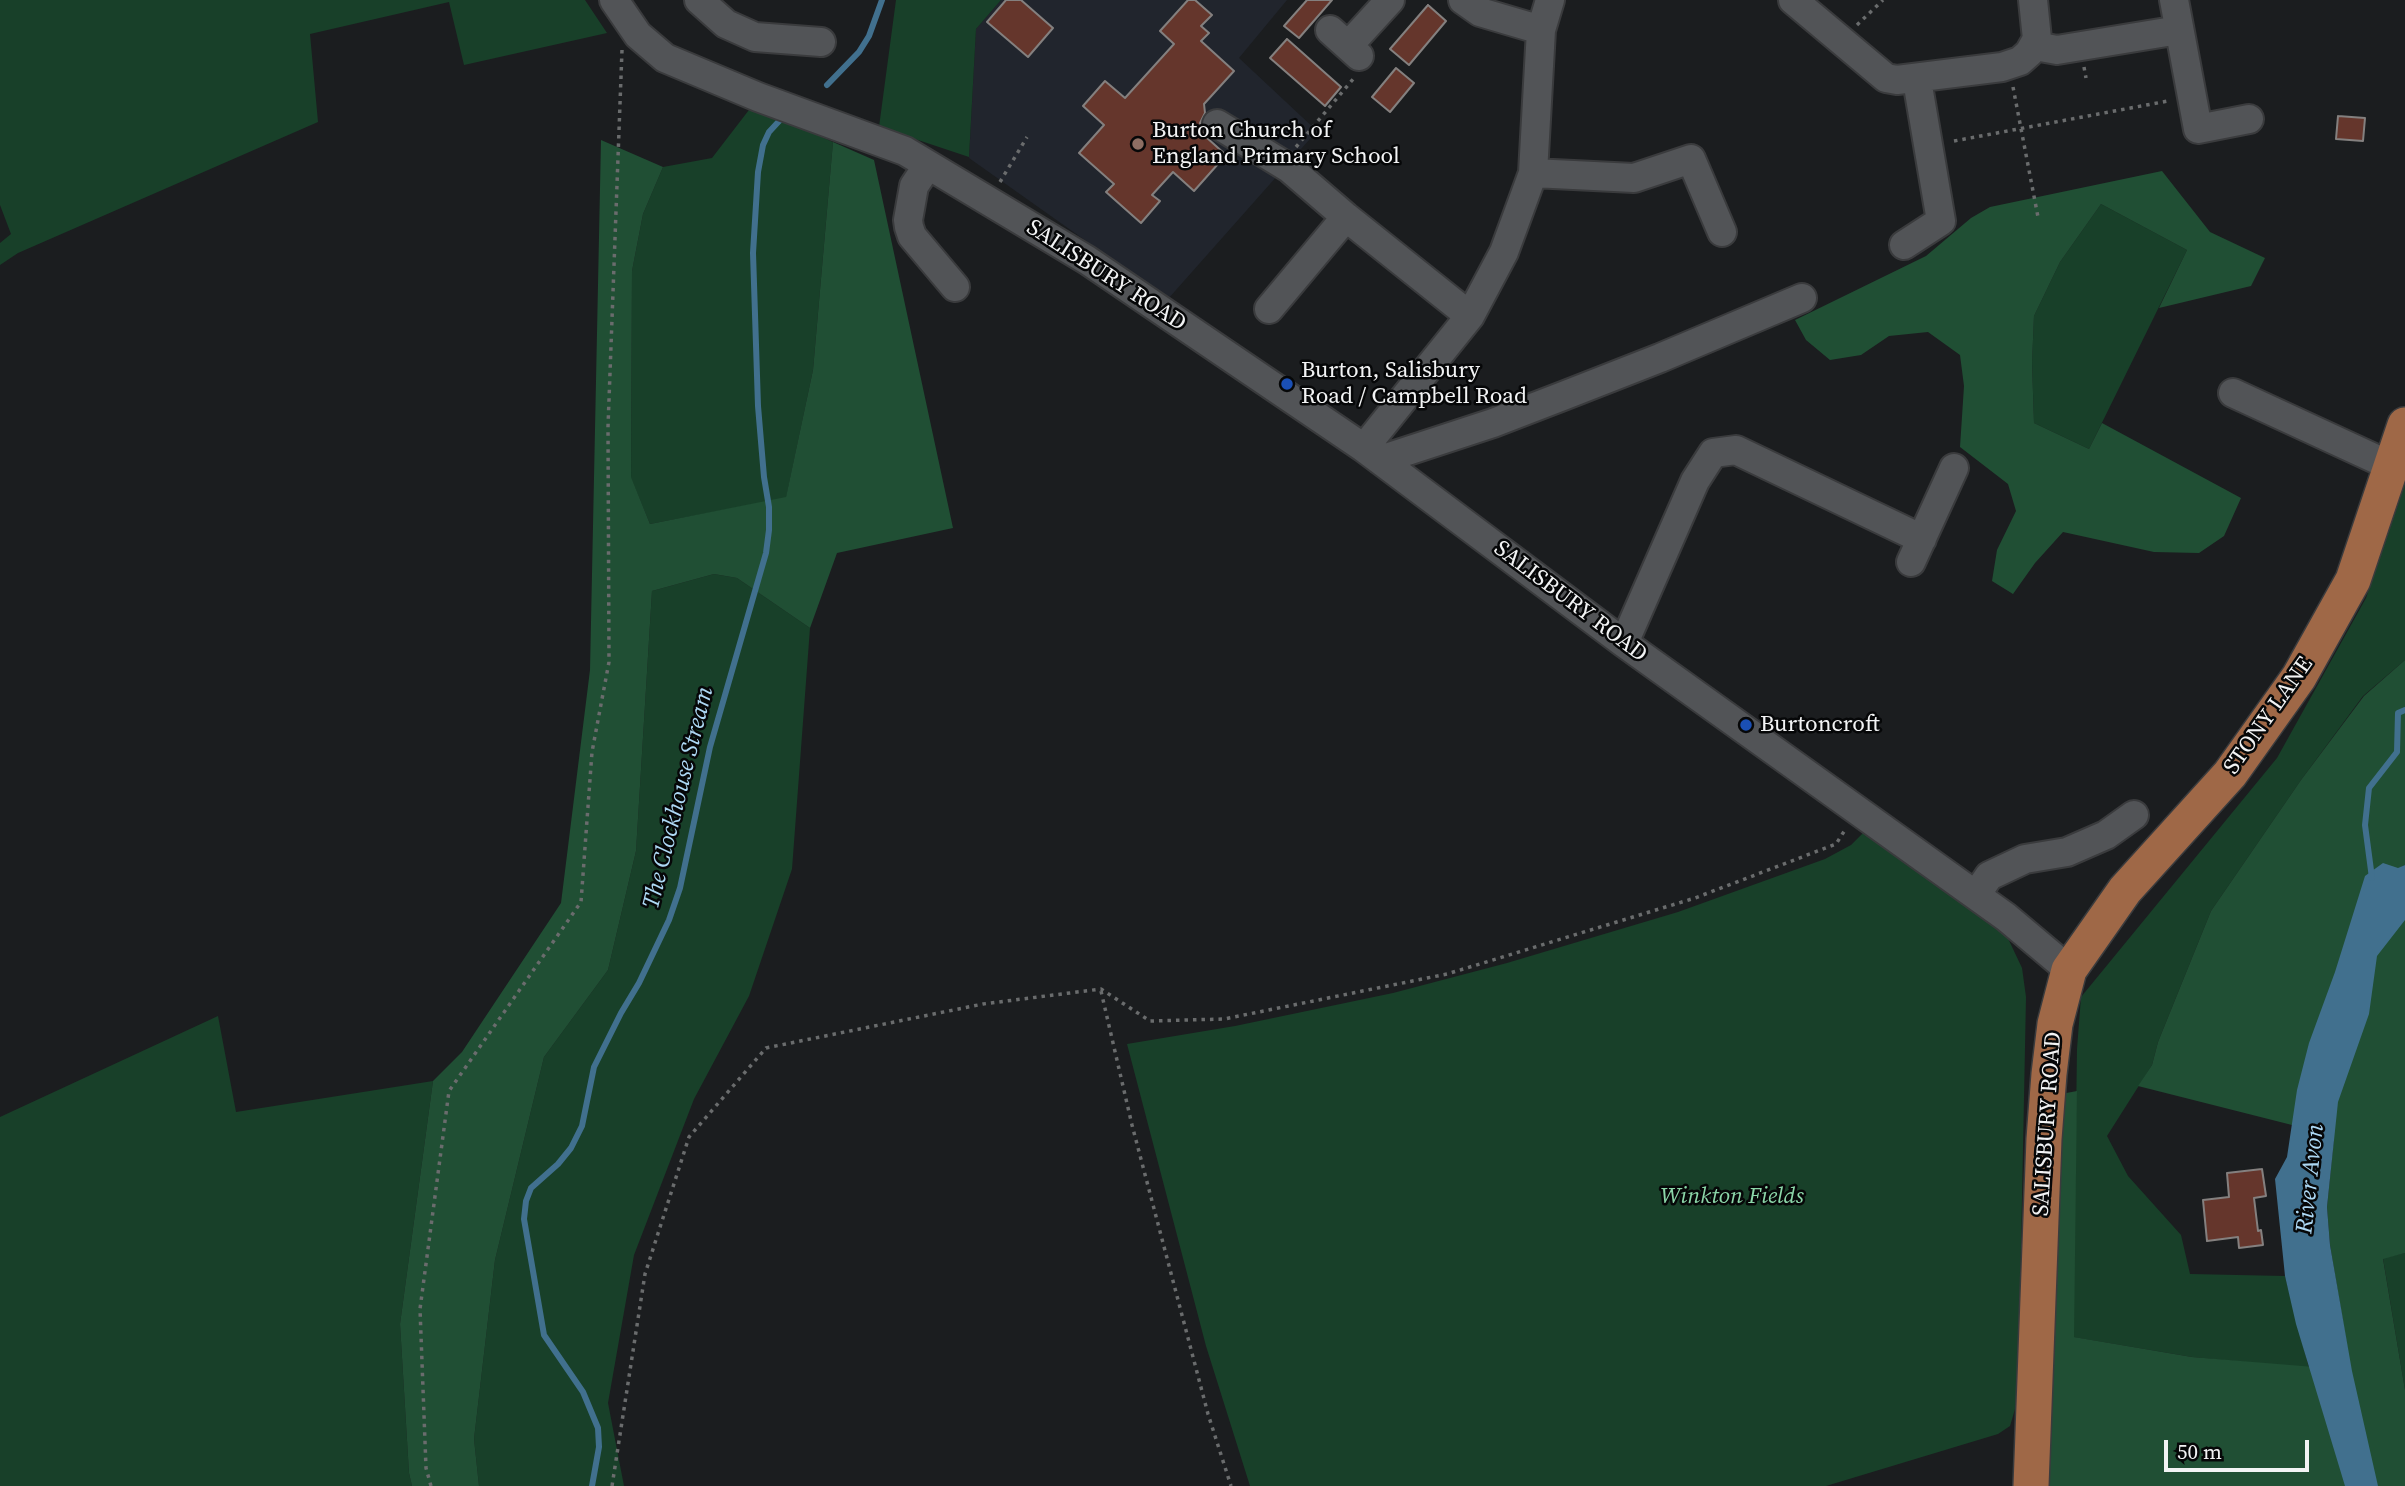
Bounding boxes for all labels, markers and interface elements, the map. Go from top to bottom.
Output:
place label: Burton Church of England Primary School [1152,117,1400,171]
marker: Burton Church of England Primary School [1130,136,1146,152]
street label: SALISBURY ROAD [1021,214,1191,338]
place label: Burton, Salisbury Road / Campbell Road [1301,357,1527,411]
marker: Burton, Salisbury Road / Campbell Road [1279,376,1295,392]
street label: SALISBURY ROAD [1488,535,1652,669]
street label: STONY LANE [2218,652,2320,780]
water label: The Clockhouse Stream [637,684,721,912]
place label: Burtoncroft [1760,711,1880,739]
marker: Burtoncroft [1738,717,1754,733]
street label: SALISBURY ROAD [2028,1031,2068,1217]
water label: River Avon [2291,1123,2331,1235]
park label: Winkton Fields [1660,1183,1804,1211]
scale bar [2167,1426,2312,1470]
text: 50 m [2177,1437,2222,1466]

